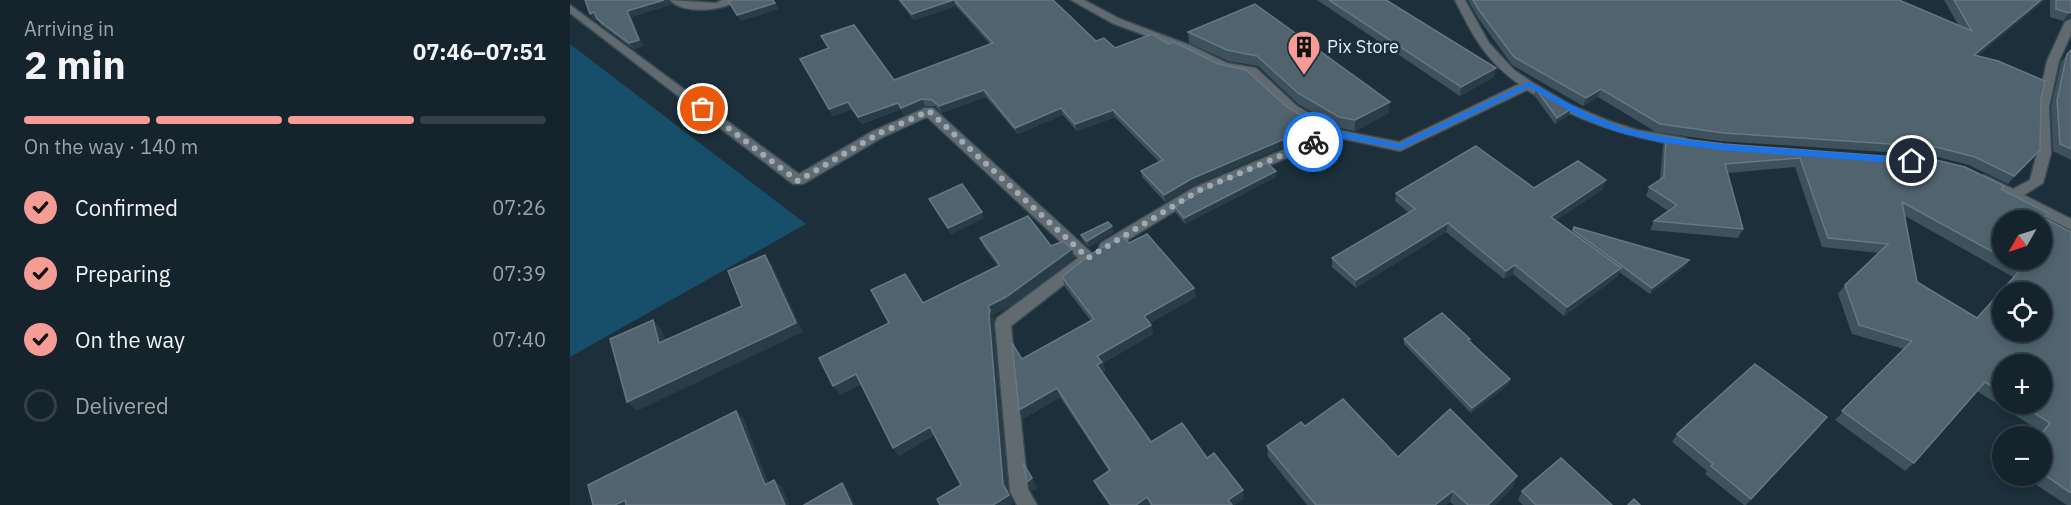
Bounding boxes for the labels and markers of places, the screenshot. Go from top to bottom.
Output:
building icon: Pix Store [1286,29,1322,76]
place label: Pix Store [1327,35,1399,58]
pin [677,83,728,134]
pin [1886,135,1937,186]

